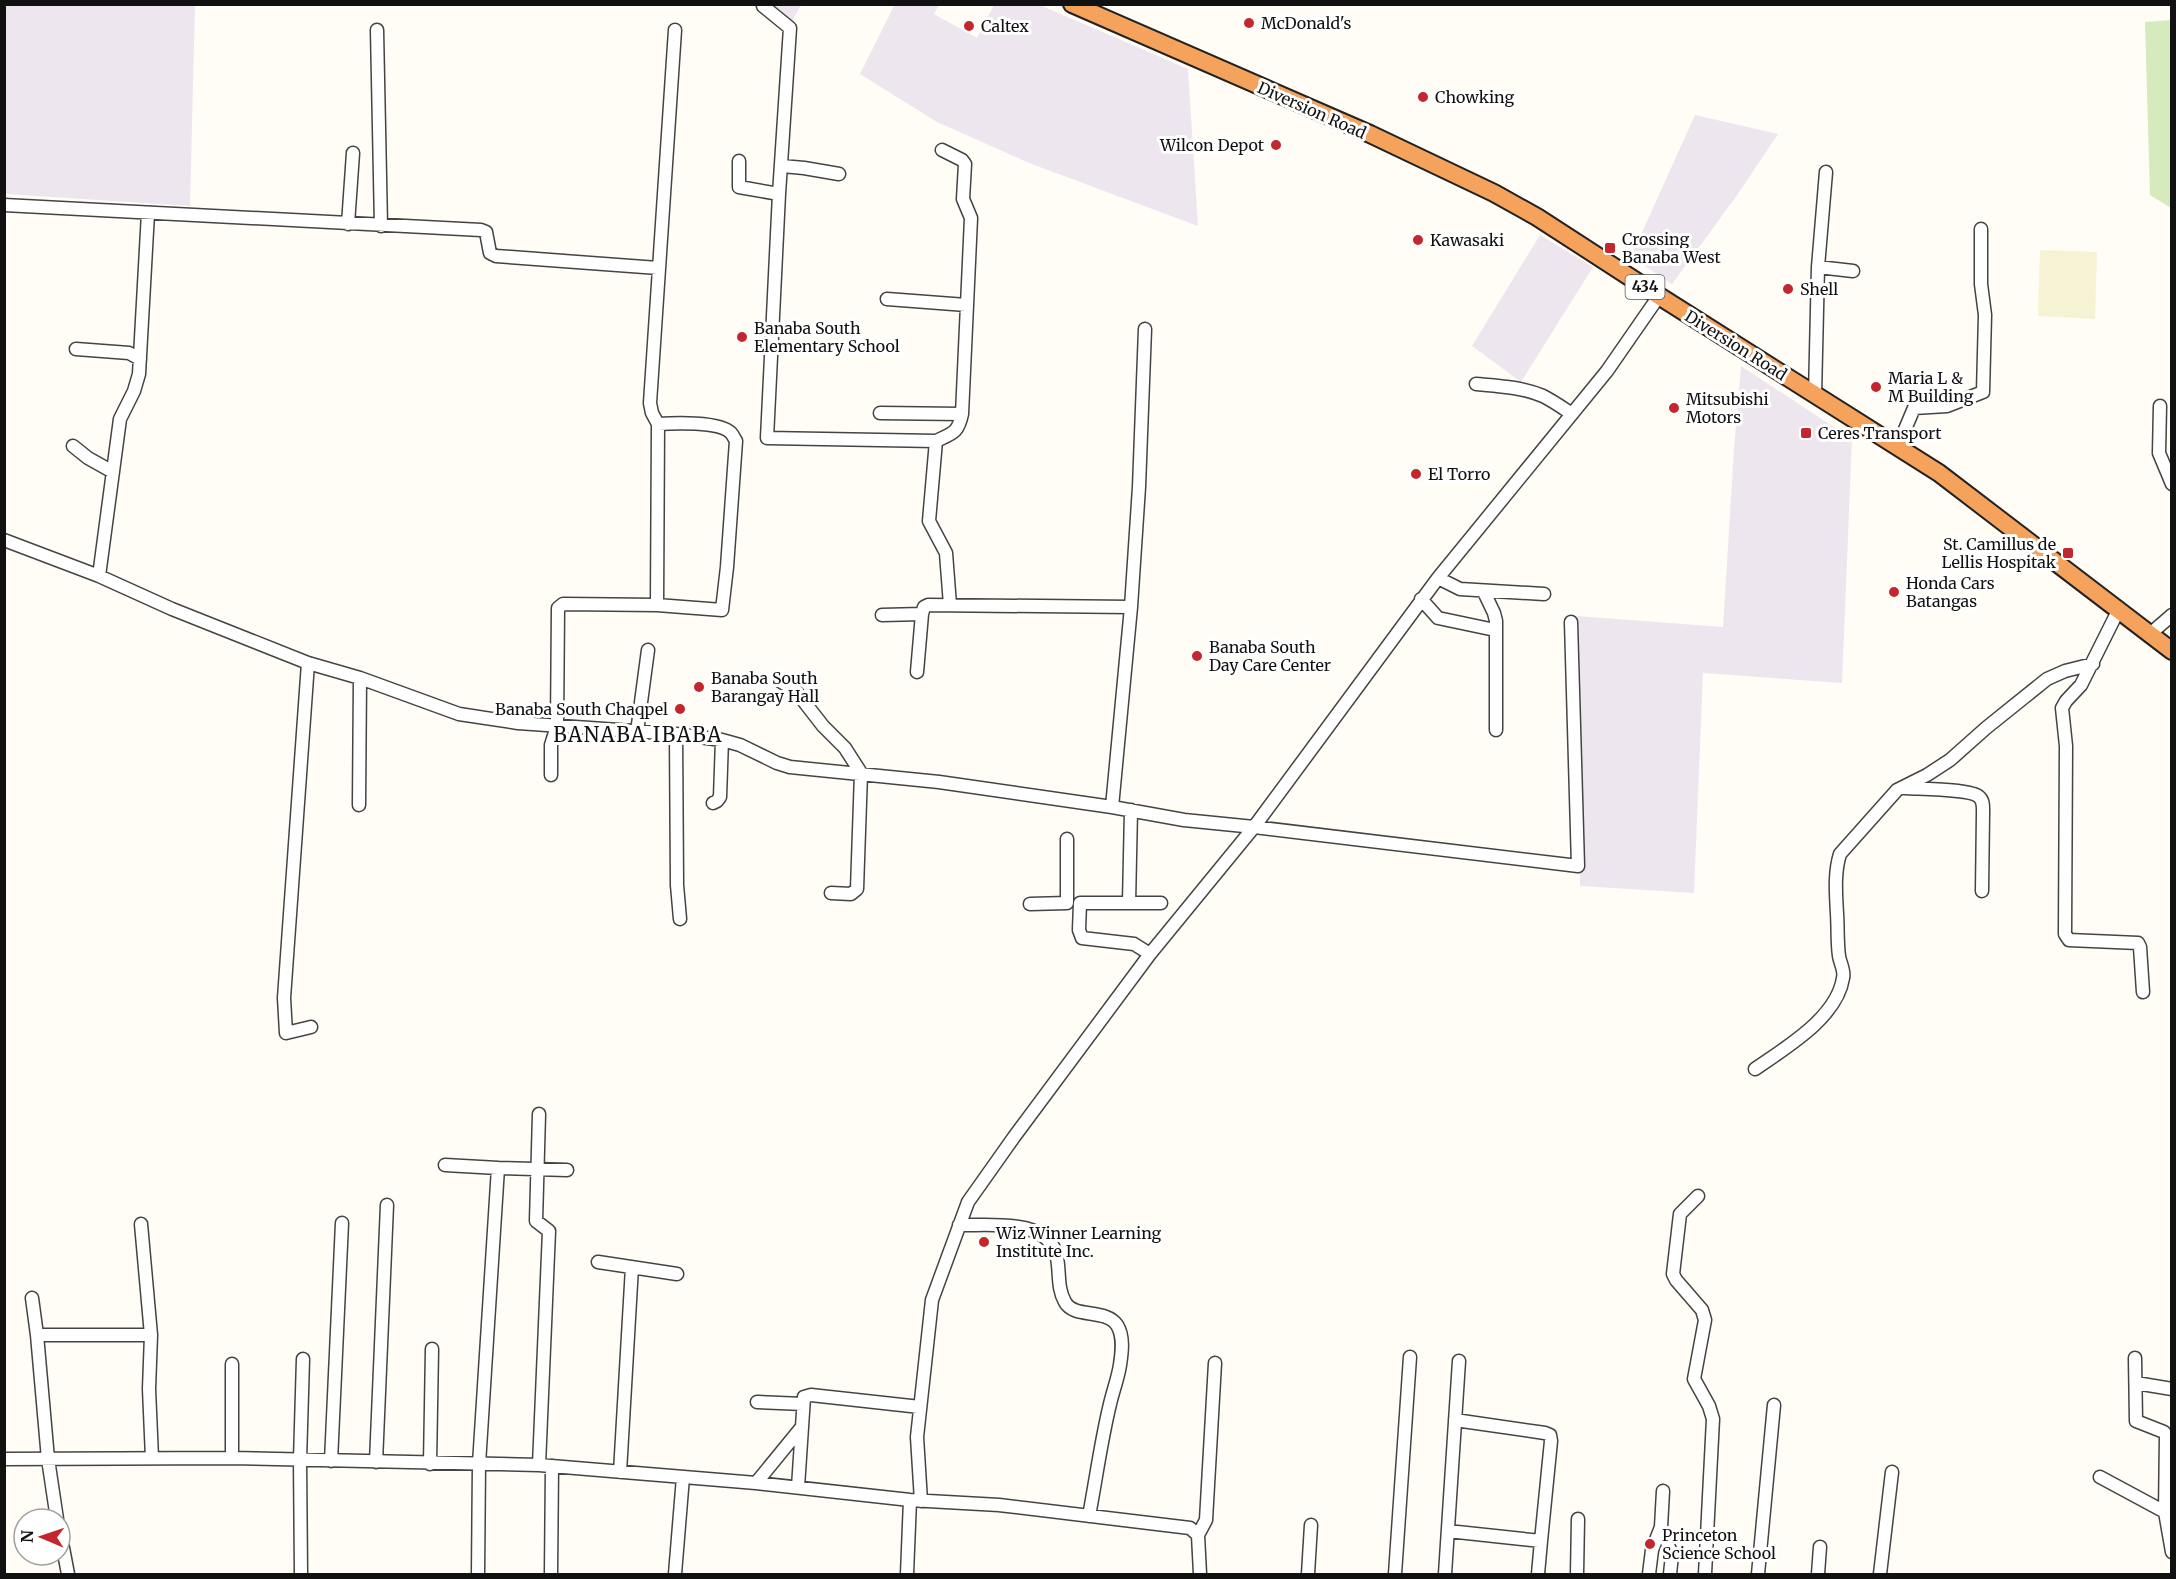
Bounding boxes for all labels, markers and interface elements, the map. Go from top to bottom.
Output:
place label: McDonald's [1261,13,1351,33]
place label: Caltex [981,16,1029,36]
marker: McDonald's [1242,16,1256,30]
marker: Caltex [962,19,976,33]
street label: Diversion Road [1255,77,1370,143]
place label: Chowking [1435,87,1514,107]
marker: Chowking [1416,90,1430,104]
place label: Wilcon Depot [1159,135,1265,155]
marker: Wilcon Depot [1269,138,1283,152]
place label: Crossing Banaba West [1622,229,1722,267]
place label: Kawasaki [1430,230,1504,250]
marker: Kawasaki [1411,233,1425,247]
marker: Crossing Banaba West [1603,241,1617,255]
road number: 434 [1626,275,1664,299]
place label: Shell [1800,279,1838,299]
marker: Shell [1781,282,1795,296]
street label: Diversion Road [1681,306,1791,385]
place label: Banaba South Elementary School [754,318,900,356]
marker: Banaba South Elementary School [735,330,749,344]
place label: Maria L & M Building [1888,368,1974,406]
marker: Maria L & M Building [1869,380,1883,394]
place label: Mitsubishi Motors [1686,389,1769,427]
marker: Mitsubishi Motors [1667,401,1681,415]
place label: Ceres Transport [1818,423,1942,443]
marker: Ceres Transport [1799,426,1813,440]
place label: El Torro [1428,464,1490,484]
marker: El Torro [1409,467,1423,481]
place label: St. Camillus de Lellis Hospitak [1941,534,2057,572]
marker: St. Camillus de Lellis Hospitak [2061,546,2075,560]
place label: Honda Cars Batangas [1906,573,1995,611]
marker: Honda Cars Batangas [1887,585,1901,599]
place label: Banaba South Day Care Center [1209,637,1331,675]
marker: Banaba South Day Care Center [1190,649,1204,663]
place label: Banaba South Barangay Hall [711,668,819,706]
marker: Banaba South Barangay Hall [692,680,706,694]
place label: Banaba South Chaqpel [495,699,668,719]
marker: Banaba South Chaqpel [673,702,687,716]
district label: BANABA IBABA [553,722,723,747]
place label: Wiz Winner Learning Institute Inc. [995,1223,1162,1261]
marker: Wiz Winner Learning Institute Inc. [977,1235,991,1249]
north arrow [12,1507,72,1567]
place label: Princeton Science School [1662,1525,1776,1563]
text: N [17,1529,37,1543]
marker: Princeton Science School [1643,1537,1657,1551]

